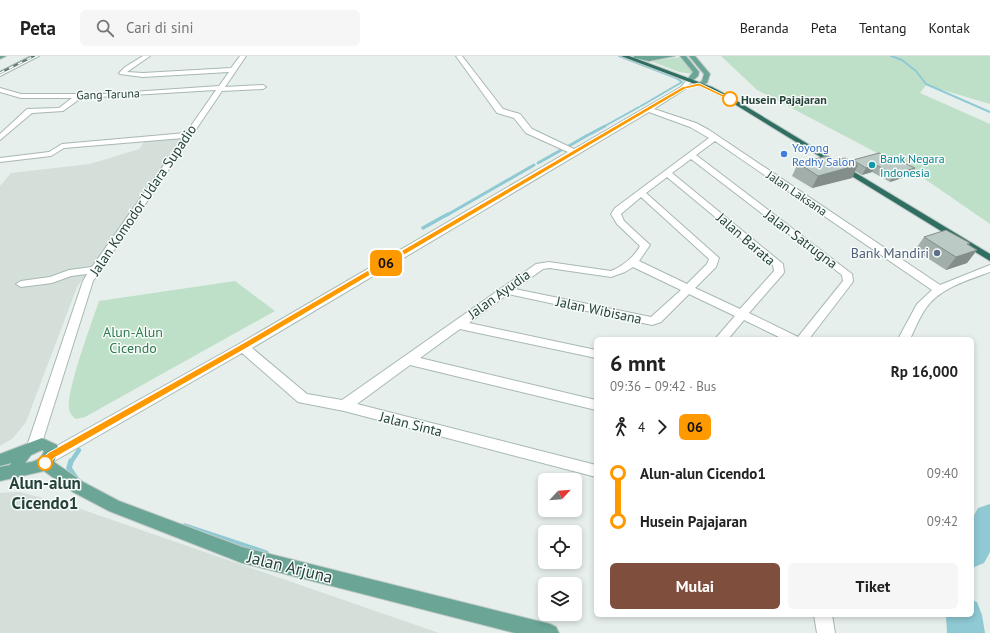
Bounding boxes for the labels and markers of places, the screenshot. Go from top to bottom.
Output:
marker: Husein Pajajaran [722,91,738,107]
place label: Husein Pajajaran [741,92,827,107]
place label: Yoyong Redhy Salon [792,140,855,169]
marker: Yoyong Redhy Salon [779,149,789,159]
place label: Bank Negara Indonesia [880,151,945,180]
marker: Bank Negara Indonesia [867,160,877,170]
place label: Bank Mandiri [851,244,929,262]
marker: Bank Mandiri [932,248,942,258]
marker: Alun-alun Cicendo1 [37,455,53,471]
place label: Alun-alun Cicendo1 [9,472,81,514]

